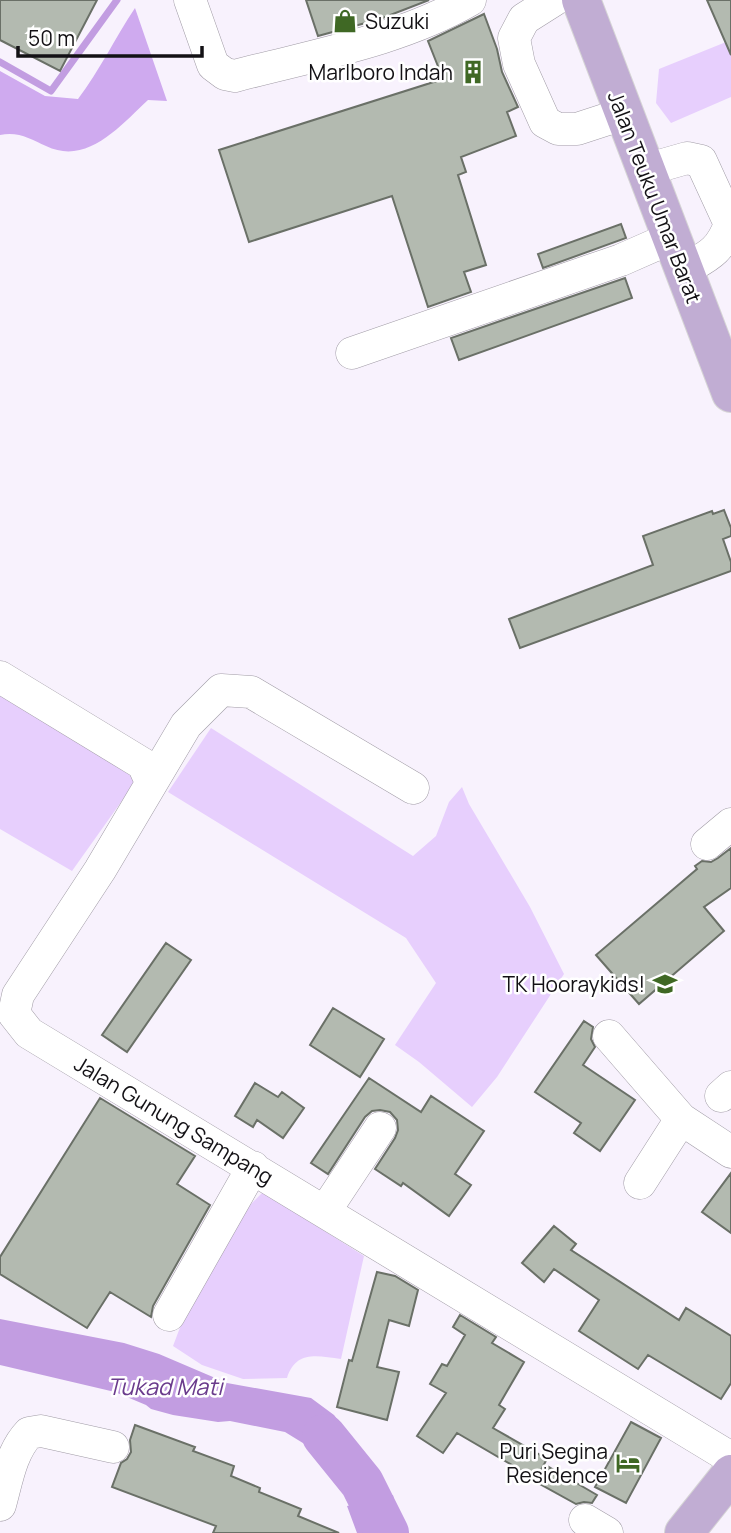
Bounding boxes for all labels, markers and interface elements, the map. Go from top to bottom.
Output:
shop icon: Suzuki [331,7,359,35]
place label: Suzuki [365,7,429,35]
scale bar [18,14,201,58]
text: 50 m [28,24,75,52]
place label: Marlboro Indah [308,58,453,86]
building icon: Marlboro Indah [459,58,487,86]
street label: Jalan Teuku Umar Barat [602,87,708,307]
place label: TK Hooraykids! [502,970,645,998]
school or university icon: TK Hooraykids! [651,970,679,998]
street label: Jalan Gunung Sampang [69,1049,279,1191]
water label: Tukad Mati [107,1370,225,1402]
place label: Puri Segina Residence [499,1437,608,1489]
hotel icon: Puri Segina Residence [614,1449,642,1477]

